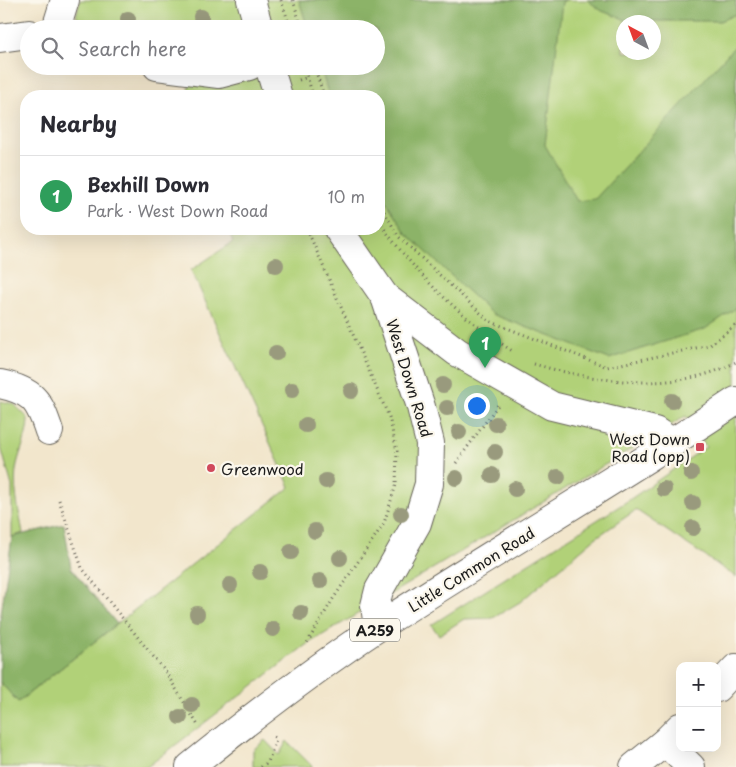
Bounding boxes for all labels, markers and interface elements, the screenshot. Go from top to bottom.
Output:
north arrow [616,15,661,60]
search box [20,20,385,75]
icon: search [38,34,66,62]
text: Search here [78,34,187,62]
text: Nearby [40,107,117,139]
text: Bexhill Down [87,170,209,198]
text: 1 [52,184,60,208]
text: 10 m [328,184,365,208]
text: Park · West Down Road [87,198,268,222]
street label: West Down Road [381,316,439,440]
pin: 1 [469,327,501,368]
your location [464,393,490,419]
place label: West Down Road (opp) [609,427,690,467]
marker: West Down Road (opp) [694,441,706,453]
place label: Greenwood [221,457,304,480]
marker: Greenwood [205,462,217,474]
street label: Little Common Road [403,521,539,617]
road number: A259 [350,618,400,642]
map controls [676,662,721,752]
button: + [676,662,721,707]
button: − [676,707,721,752]

